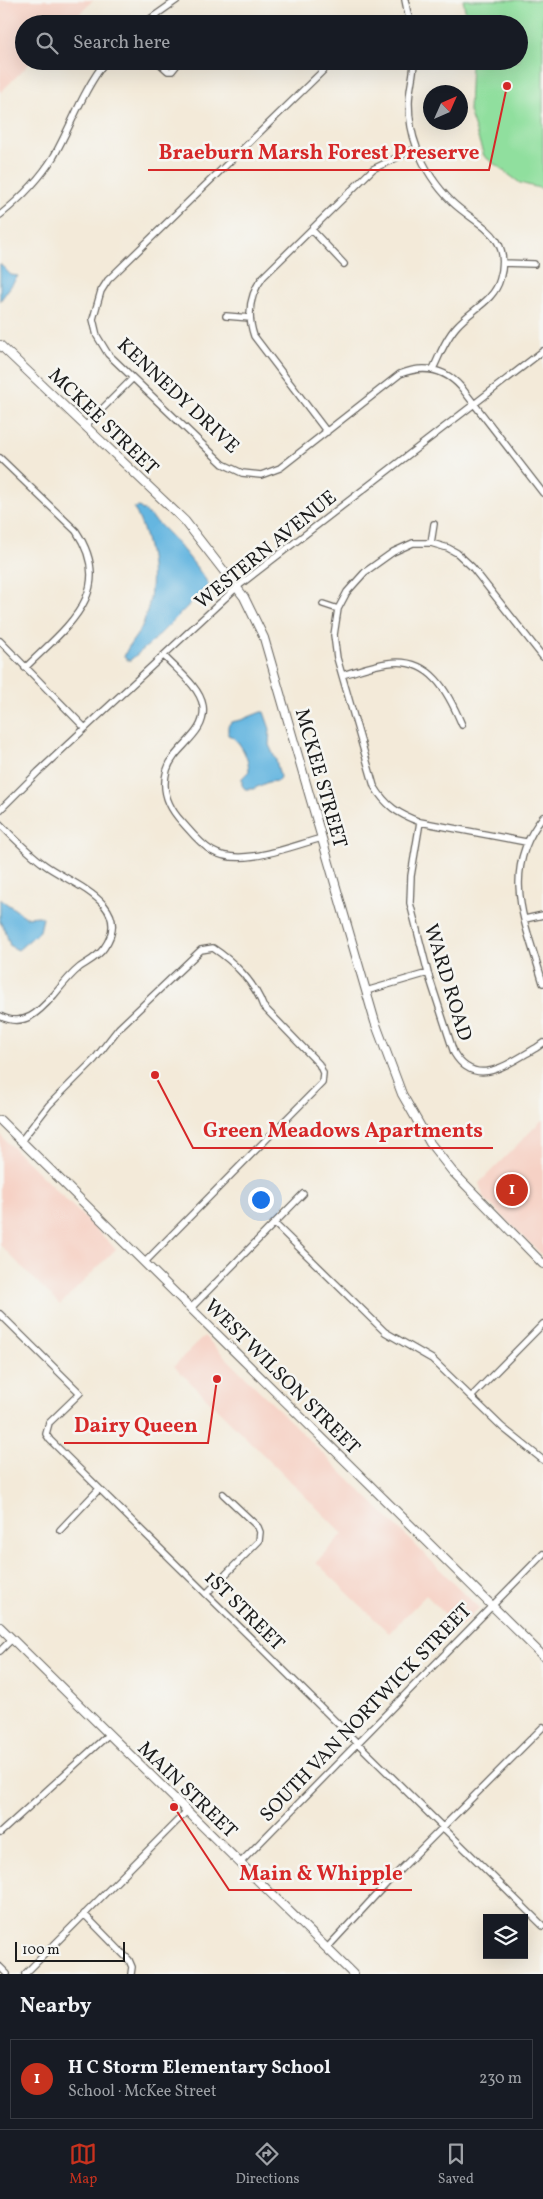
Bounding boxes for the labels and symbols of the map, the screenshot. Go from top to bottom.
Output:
north arrow [423,85,468,130]
callout: Braeburn Marsh Forest Preserve [148,134,489,170]
text: Braeburn Marsh Forest Preserve [158,139,480,168]
street label: KENNEDY DRIVE [110,332,245,461]
street label: MCKEE STREET [41,362,164,483]
street label: WESTERN AVENUE [189,485,343,617]
street label: MCKEE STREET [287,706,353,852]
street label: WARD ROAD [416,921,478,1045]
callout: Green Meadows Apartments [193,1112,493,1148]
text: Green Meadows Apartments [203,1117,483,1146]
pin: 1 [496,1171,528,1209]
your location [248,1187,274,1213]
street label: WEST WILSON STREET [197,1293,366,1462]
callout: Dairy Queen [64,1407,208,1443]
text: Dairy Queen [74,1412,198,1441]
street label: 1ST STREET [197,1565,290,1658]
street label: SOUTH VAN NORTWICK STREET [254,1598,479,1829]
street label: MAIN STREET [130,1736,243,1846]
callout: Main & Whipple [229,1854,412,1890]
text: Main & Whipple [239,1860,403,1889]
scale bar [15,1939,125,1962]

